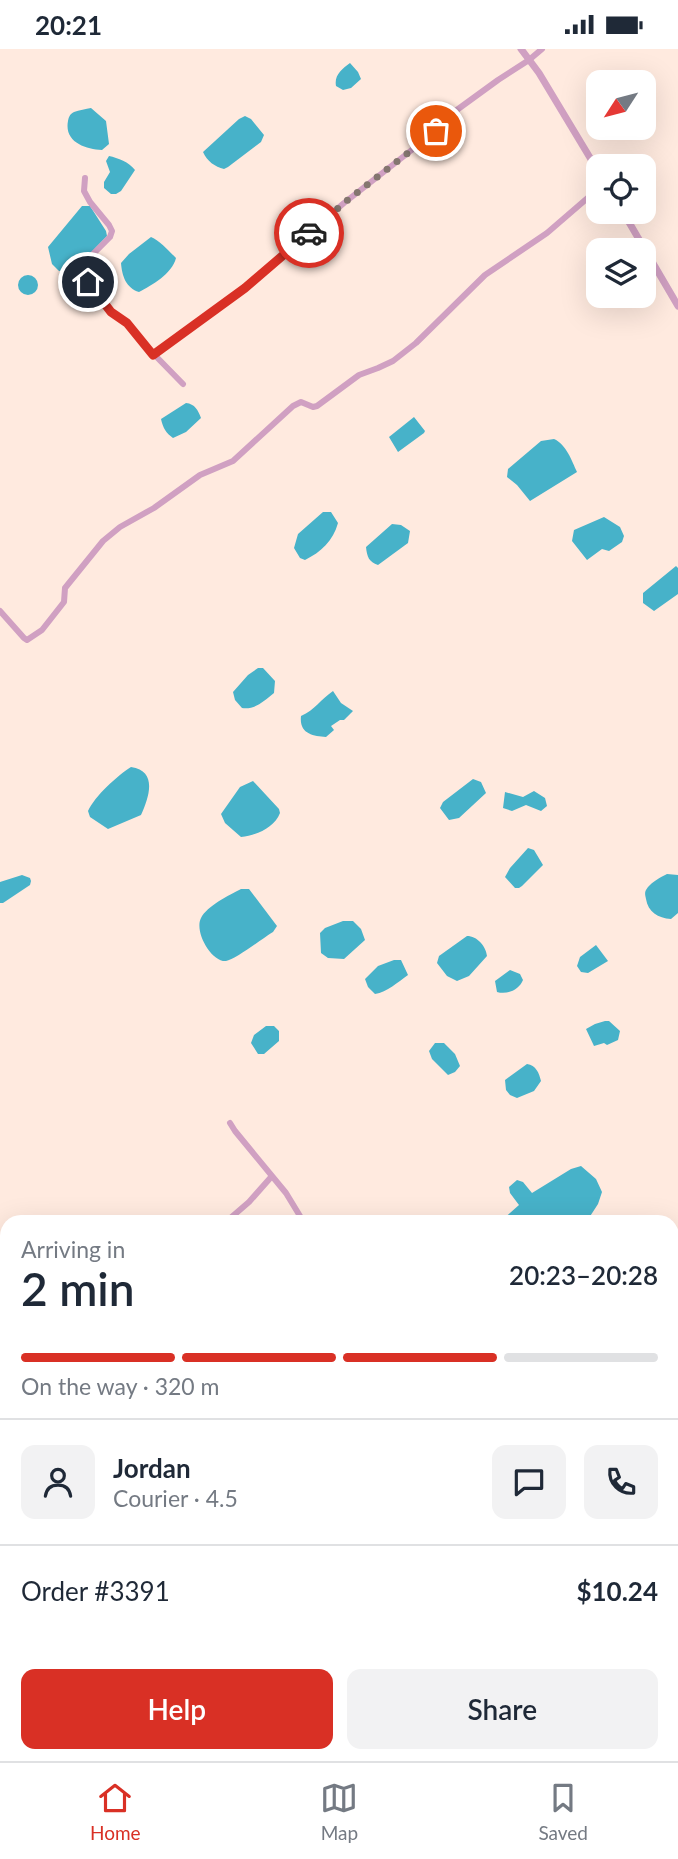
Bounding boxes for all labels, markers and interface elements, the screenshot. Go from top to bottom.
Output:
text: 20:21 [35,9,102,41]
north arrow [586,70,656,140]
map controls [586,70,656,308]
pin [406,101,466,161]
icon: bag [417,112,455,150]
button: locate [586,154,656,224]
courier [274,198,344,268]
icon: car [290,214,328,252]
button: layers [586,238,656,308]
pin [58,252,118,312]
icon: home [69,263,107,301]
text: Arriving in [21,1235,125,1263]
text: 20:23–20:28 [509,1259,658,1291]
text: 2 min [21,1261,135,1316]
text: On the way · 320 m [21,1372,220,1400]
button: person [21,1445,95,1519]
button: chat [492,1445,566,1519]
button: phone [584,1445,658,1519]
text: Jordan [113,1452,191,1484]
text: Courier · 4.5 [113,1484,238,1512]
text: Order #3391 [21,1575,170,1607]
text: $10.24 [576,1575,658,1607]
button: Help [21,1669,333,1749]
button: Share [347,1669,658,1749]
tab: Home [90,1779,141,1844]
tab: Map [320,1779,358,1844]
tab: Saved [538,1779,588,1844]

